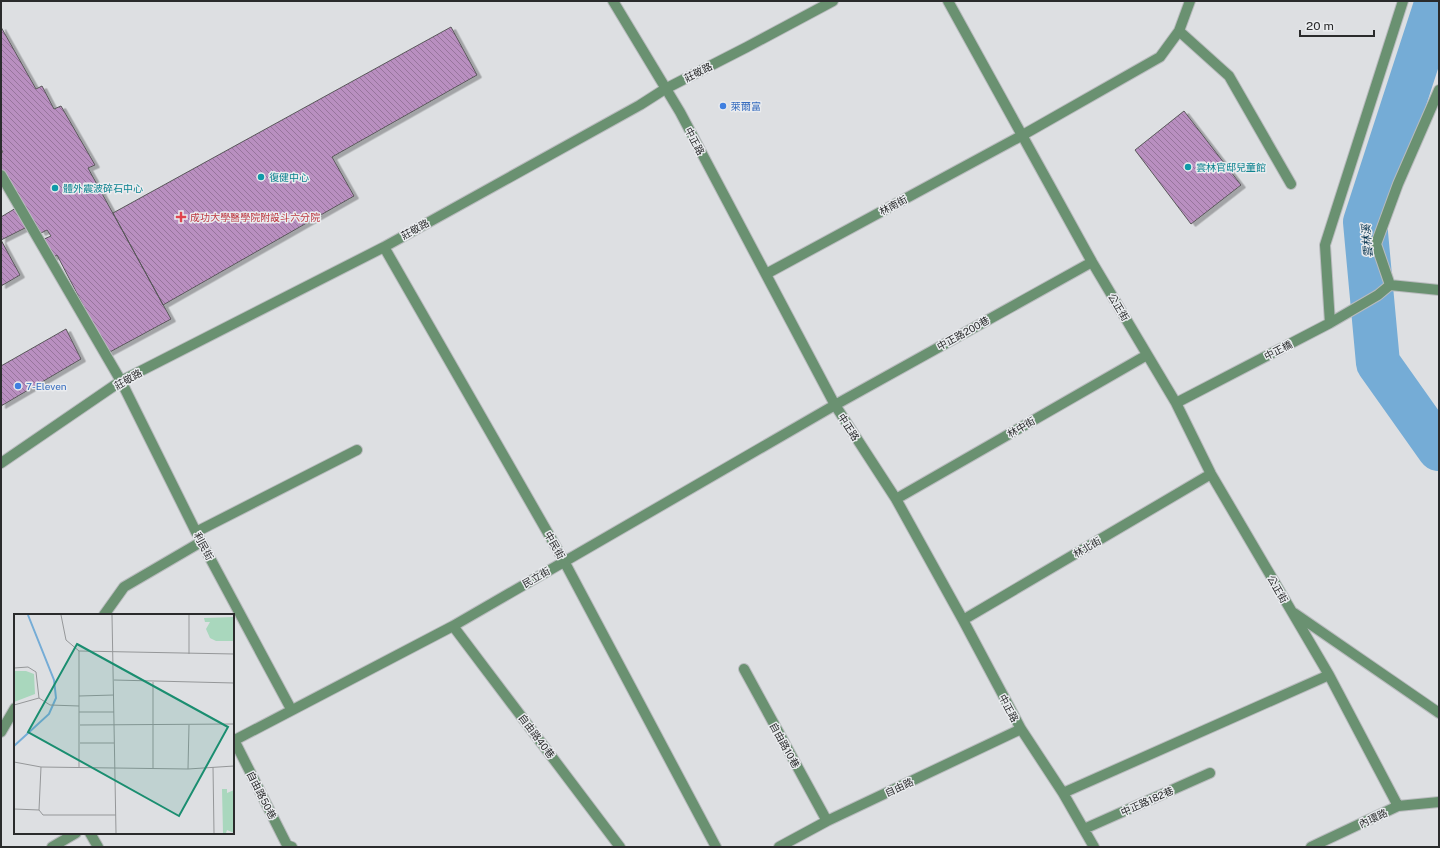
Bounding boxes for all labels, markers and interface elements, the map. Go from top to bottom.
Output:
scale bar [1300,12,1374,38]
text: 20 m [1306,19,1334,33]
street label: 莊敬路 [682,60,714,84]
place label: 萊爾富 [731,100,761,112]
marker: 萊爾富 [718,101,728,111]
street label: 中正路 [683,125,707,157]
place label: 雲林官邸兒童館 [1196,161,1266,173]
marker: 雲林官邸兒童館 [1183,162,1193,172]
place label: 復健中心 [269,171,309,183]
marker: 復健中心 [256,172,266,182]
place label: 體外震波碎石中心 [63,182,143,194]
marker: 體外震波碎石中心 [50,183,60,193]
street label: 林南街 [877,193,909,217]
marker: 成功大學醫學院附設斗六分院 [175,211,187,223]
place label: 成功大學醫學院附設斗六分院 [190,211,320,223]
street label: 莊敬路 [399,216,431,242]
water label: 雲林溪 [1360,222,1374,258]
street label: 公正街 [1106,291,1132,323]
street label: 中正路200巷 [935,314,991,352]
street label: 中正橋 [1262,338,1294,362]
street label: 莊敬路 [112,366,144,392]
place label: 7-Eleven [26,380,67,392]
marker: 7-Eleven [13,381,23,391]
street label: 中正路 [836,411,862,443]
street label: 林中街 [1005,414,1037,440]
street label: 中民街 [542,529,568,561]
street label: 利民街 [192,530,216,562]
street label: 林北街 [1071,534,1103,560]
street label: 民立街 [520,564,552,590]
street label: 公正街 [1265,573,1291,605]
inset map [14,614,234,834]
street label: 中正路 [997,692,1021,724]
street label: 自由路40巷 [516,711,558,761]
street label: 自由路10巷 [768,720,802,770]
street label: 自由路50巷 [245,769,279,821]
street label: 自由路 [883,775,915,799]
street label: 中正路182巷 [1119,784,1175,818]
street label: 內環路 [1357,806,1389,830]

